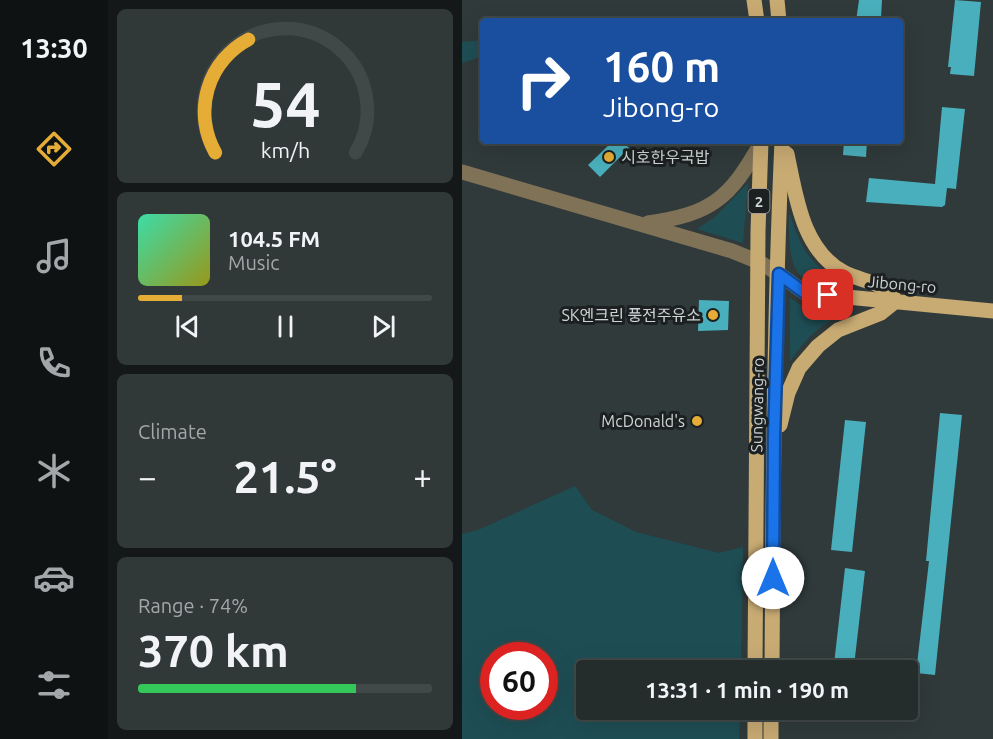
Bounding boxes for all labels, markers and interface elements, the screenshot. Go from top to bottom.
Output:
text: 13:30 [20,33,88,63]
icon: right [504,42,582,120]
text: 160 m [603,43,720,90]
text: 54 [250,69,320,139]
text: Jibong-ro [603,92,719,122]
icon: directions [33,128,75,170]
text: km/h [260,138,310,162]
place label: 시호한우국밥 [621,148,710,166]
marker: 시호한우국밥 [602,150,616,164]
road number: 2 [748,189,770,213]
text: 104.5 FM [228,226,320,251]
icon: music [33,235,75,277]
text: Music [228,251,280,274]
pin [802,269,853,320]
street label: Jibong-ro [867,272,937,296]
icon: arrive [811,278,844,311]
place label: SK엔크린 풍전주유소 [561,306,701,324]
marker: SK엔크린 풍전주유소 [706,308,720,322]
icon: previous [171,310,204,343]
icon: pause [269,310,302,343]
icon: next [367,310,400,343]
icon: phone [33,342,75,384]
street label: Sungwang-ro [747,357,767,453]
place label: McDonald's [601,412,685,430]
marker: McDonald's [690,414,704,428]
text: Climate [138,420,207,443]
icon: climate [33,450,75,492]
text: 21.5° [233,451,337,502]
text: − [138,458,157,495]
text: + [413,458,432,495]
position arrow [741,546,805,610]
icon: car [33,557,75,599]
text: Range · 74% [138,594,248,617]
text: 370 km [138,625,289,676]
speed limit sign: 60 [480,642,558,720]
icon: filters [33,664,75,706]
text: 13:31 · 1 min · 190 m [645,677,849,702]

